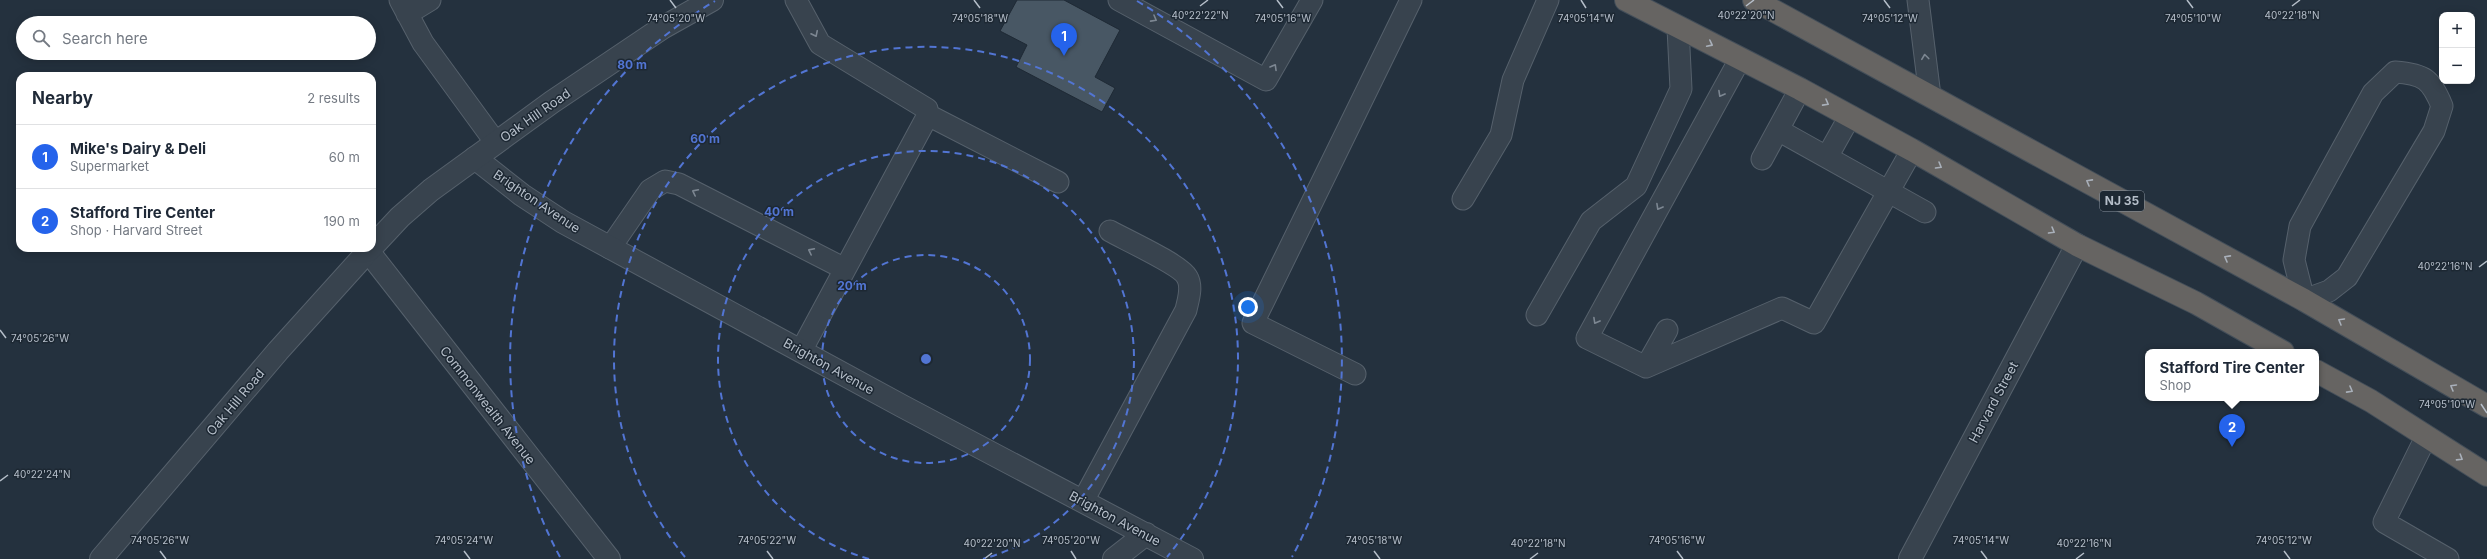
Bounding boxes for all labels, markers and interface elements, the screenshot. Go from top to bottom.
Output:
text: 40°22'22"N [1172,9,1228,21]
text: 40°22'20"N [1717,9,1775,21]
text: 40°22'18"N [2265,9,2319,21]
text: 74°05'20"W [647,12,705,24]
text: 74°05'18"W [952,12,1008,24]
text: 74°05'16"W [1255,12,1311,24]
text: 74°05'14"W [1558,12,1614,24]
text: 74°05'12"W [1862,12,1918,24]
text: 74°05'10"W [2165,12,2221,24]
map controls [2439,12,2475,84]
button: + [2439,12,2475,48]
one-way arrow [1149,14,1157,21]
search box [16,16,376,60]
pin: 1 [1051,23,1077,56]
icon: search [30,27,52,49]
text: Search here [62,29,148,48]
one-way arrow [810,30,818,37]
one-way arrow [1706,39,1713,47]
button: − [2439,48,2475,84]
one-way arrow [1921,54,1930,60]
text: 80 m [617,57,647,72]
one-way arrow [1270,63,1277,71]
street label: Oak Hill Road [497,85,573,145]
text: Nearby [32,88,93,108]
one-way arrow [1719,89,1726,97]
text: 2 results [307,90,360,106]
one-way arrow [1821,98,1829,106]
text: 60 m [690,131,720,146]
text: Mike's Dairy & Deli [70,139,206,158]
text: 1 [42,149,48,165]
text: 60 m [329,149,360,165]
text: Supermarket [70,158,149,174]
one-way arrow [1935,161,1943,168]
street label: Brighton Avenue [491,166,583,236]
one-way arrow [2086,180,2093,187]
one-way arrow [692,189,699,197]
road number: NJ 35 [2100,191,2144,211]
text: Stafford Tire Center [70,203,215,222]
one-way arrow [1656,203,1663,211]
text: 40 m [764,204,794,219]
text: 2 [41,213,49,229]
text: 190 m [323,213,360,229]
text: Shop · Harvard Street [70,222,202,238]
one-way arrow [2048,226,2055,233]
one-way arrow [807,248,815,256]
one-way arrow [2224,255,2232,263]
text: 40°22'16"N [2418,260,2472,272]
text: 20 m [837,278,867,293]
your location [1238,297,1258,317]
one-way arrow [1593,317,1601,324]
one-way arrow [2338,319,2345,326]
text: 74°05'26"W [11,332,69,344]
street label: Brighton Avenue [781,334,877,398]
street label: Commonwealth Avenue [437,343,539,467]
popup [2145,349,2319,401]
centre of rings [919,352,933,366]
text: Stafford Tire Center [2159,358,2305,377]
street label: Harvard Street [1965,359,2021,445]
street label: Oak Hill Road [202,365,268,439]
text: Shop [2159,377,2191,393]
one-way arrow [2450,384,2457,391]
one-way arrow [2346,385,2353,392]
text: 74°05'10"W [2419,398,2475,410]
pin: 2 [2219,414,2245,447]
one-way arrow [2456,454,2463,461]
text: 40°22'24"N [13,468,71,480]
street label: Brighton Avenue [1067,487,1163,549]
text: 74°05'26"W [131,534,189,546]
text: 74°05'24"W [435,534,493,546]
text: 74°05'22"W [738,534,796,546]
text: 74°05'20"W [1042,534,1100,546]
text: 74°05'18"W [1346,534,1402,546]
text: 74°05'16"W [1649,534,1705,546]
text: 74°05'14"W [1953,534,2009,546]
text: 74°05'12"W [2256,534,2312,546]
text: 40°22'20"N [963,537,1021,549]
text: 40°22'18"N [1511,537,1565,549]
text: 40°22'16"N [2057,537,2111,549]

